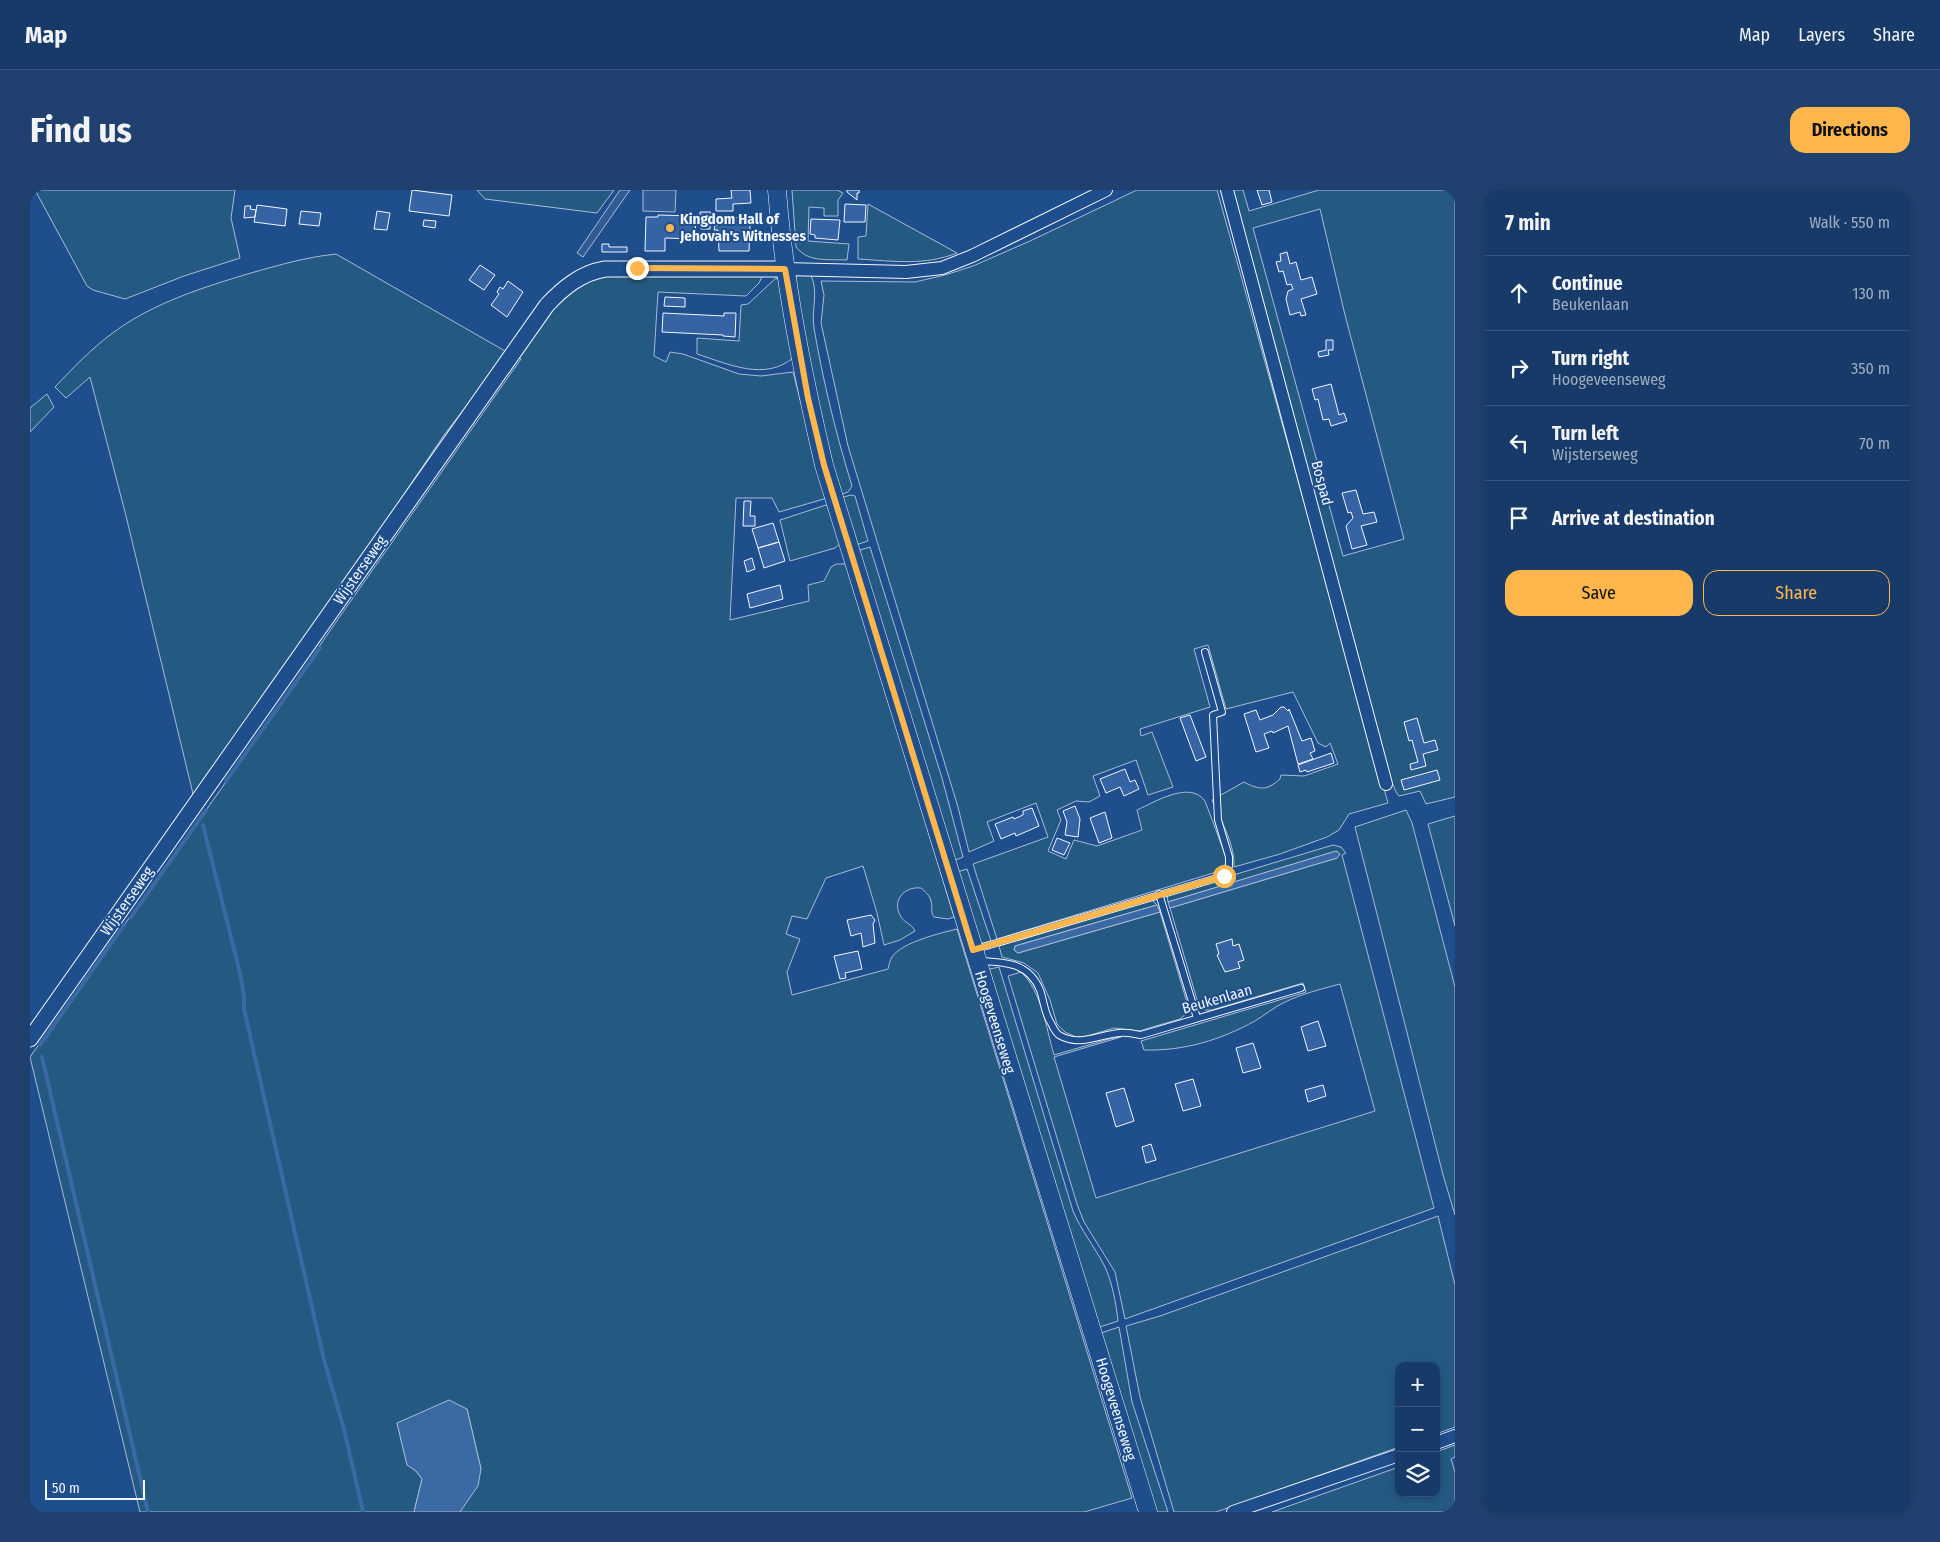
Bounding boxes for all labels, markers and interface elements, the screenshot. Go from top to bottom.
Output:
text: Map [25,21,67,49]
text: Map [1739,24,1770,46]
text: Layers [1798,24,1845,46]
text: Share [1873,24,1915,46]
button: Directions [1790,107,1910,153]
text: Find us [30,109,132,151]
place label: Kingdom Hall of Jehovah's Witnesses [679,210,806,245]
text: 7 min [1505,210,1551,236]
text: Walk · 550 m [1809,213,1890,232]
marker: Kingdom Hall of Jehovah's Witnesses [664,222,676,234]
route end [626,257,649,280]
text: Continue [1552,272,1623,295]
icon: ahead [1505,279,1533,307]
text: 130 m [1852,284,1890,303]
text: Beukenlaan [1552,295,1629,314]
text: Turn right [1552,347,1629,370]
icon: right [1505,354,1533,382]
text: 350 m [1851,359,1890,378]
text: Hoogeveenseweg [1552,370,1666,389]
text: Turn left [1552,422,1619,445]
icon: left [1505,429,1533,457]
text: 70 m [1859,434,1890,453]
text: Wijsterseweg [1552,445,1638,464]
street label: Bospad [1307,459,1337,507]
icon: arrive [1505,504,1533,532]
text: Arrive at destination [1552,507,1715,530]
street label: Wijsterseweg [330,532,390,608]
button: Save [1505,570,1693,616]
button: Share [1703,570,1890,616]
street label: Wijsterseweg [97,863,157,939]
route start [1213,865,1236,888]
street label: Hoogeveenseweg [971,968,1019,1076]
street label: Beukenlaan [1180,980,1254,1018]
street label: Hoogeveenseweg [1092,1355,1140,1463]
map controls [1395,1362,1440,1497]
button: + [1395,1362,1440,1407]
button: − [1395,1407,1440,1452]
button: layers [1395,1452,1440,1497]
scale bar [45,1477,145,1500]
text: 50 m [52,1480,80,1497]

